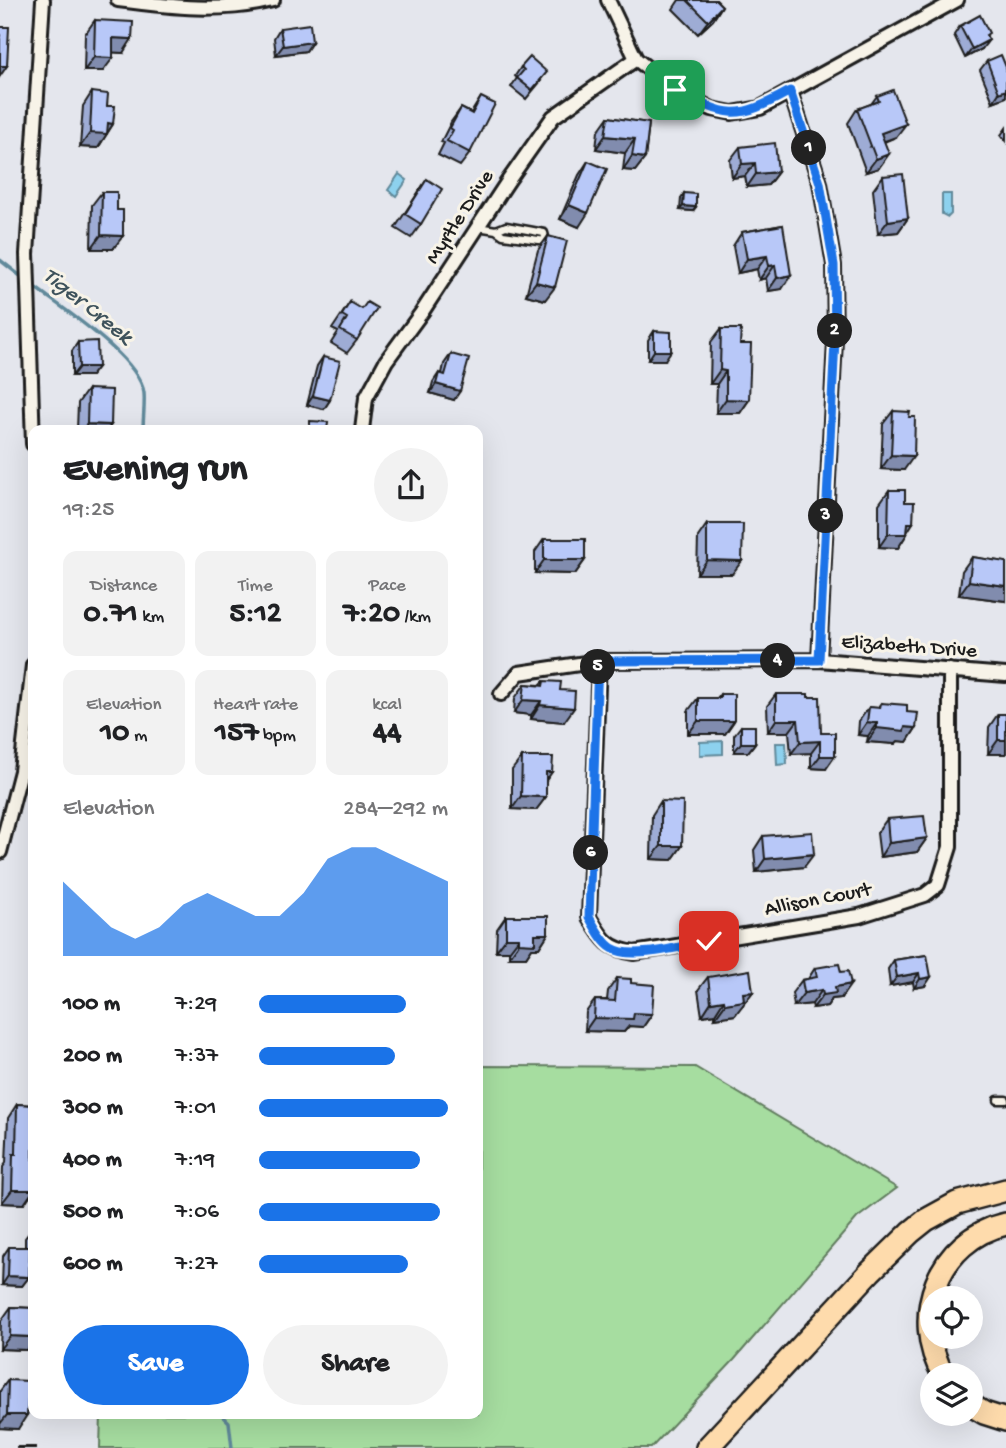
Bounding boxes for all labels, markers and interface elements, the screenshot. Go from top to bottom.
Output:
pin [645,60,705,120]
icon: arrive [656,71,694,109]
pin: 1 [792,130,826,166]
text: 1 [805,136,812,159]
street label: Myrtle Drive [421,165,501,270]
water label: Tiger Creek [37,263,139,353]
pin: 2 [818,314,852,348]
text: 2 [830,319,839,342]
button: share [374,448,448,522]
text: Evening run [63,449,247,493]
text: 19:25 [63,497,114,524]
pin: 3 [808,498,844,534]
text: 3 [821,504,830,527]
text: Distance [90,575,157,598]
text: Time [238,575,273,598]
text: Pace [369,575,406,598]
text: 0.71 [84,598,138,633]
text: 5:12 [229,598,282,633]
text: 7:20 [343,598,400,633]
text: km [138,606,164,629]
text: /km [400,606,431,629]
street label: Elizabeth Drive [840,631,979,665]
pin: 4 [760,644,796,678]
text: 4 [773,649,782,672]
pin: 5 [580,650,616,684]
text: 5 [593,655,603,678]
text: Elevation [86,694,162,717]
text: Heart rate [213,694,298,717]
text: kcal [372,694,402,717]
text: 10 [100,717,129,752]
text: 157 [215,717,259,752]
text: 44 [373,717,401,752]
text: m [129,725,147,748]
text: bpm [259,725,296,748]
text: Elevation [63,796,154,823]
text: 284–292 m [343,796,448,823]
pin: 6 [574,836,608,870]
text: 6 [586,841,595,864]
street label: Allison Court [763,878,876,924]
pin [679,911,739,971]
icon: check [690,922,728,960]
text: 100 m [63,991,120,1018]
text: 7:29 [175,991,217,1018]
text: 200 m [63,1043,122,1070]
text: 7:37 [175,1043,218,1070]
text: 300 m [63,1095,123,1122]
text: 7:01 [175,1095,217,1122]
text: 400 m [63,1147,122,1174]
text: 7:19 [175,1147,215,1174]
text: 500 m [63,1199,123,1226]
text: 7:06 [175,1199,219,1226]
text: 600 m [63,1251,123,1278]
text: 7:27 [175,1251,217,1278]
map controls [920,1286,983,1426]
button: locate [920,1286,983,1349]
button: Save [63,1325,249,1405]
button: Share [263,1325,448,1405]
button: layers [920,1363,983,1426]

